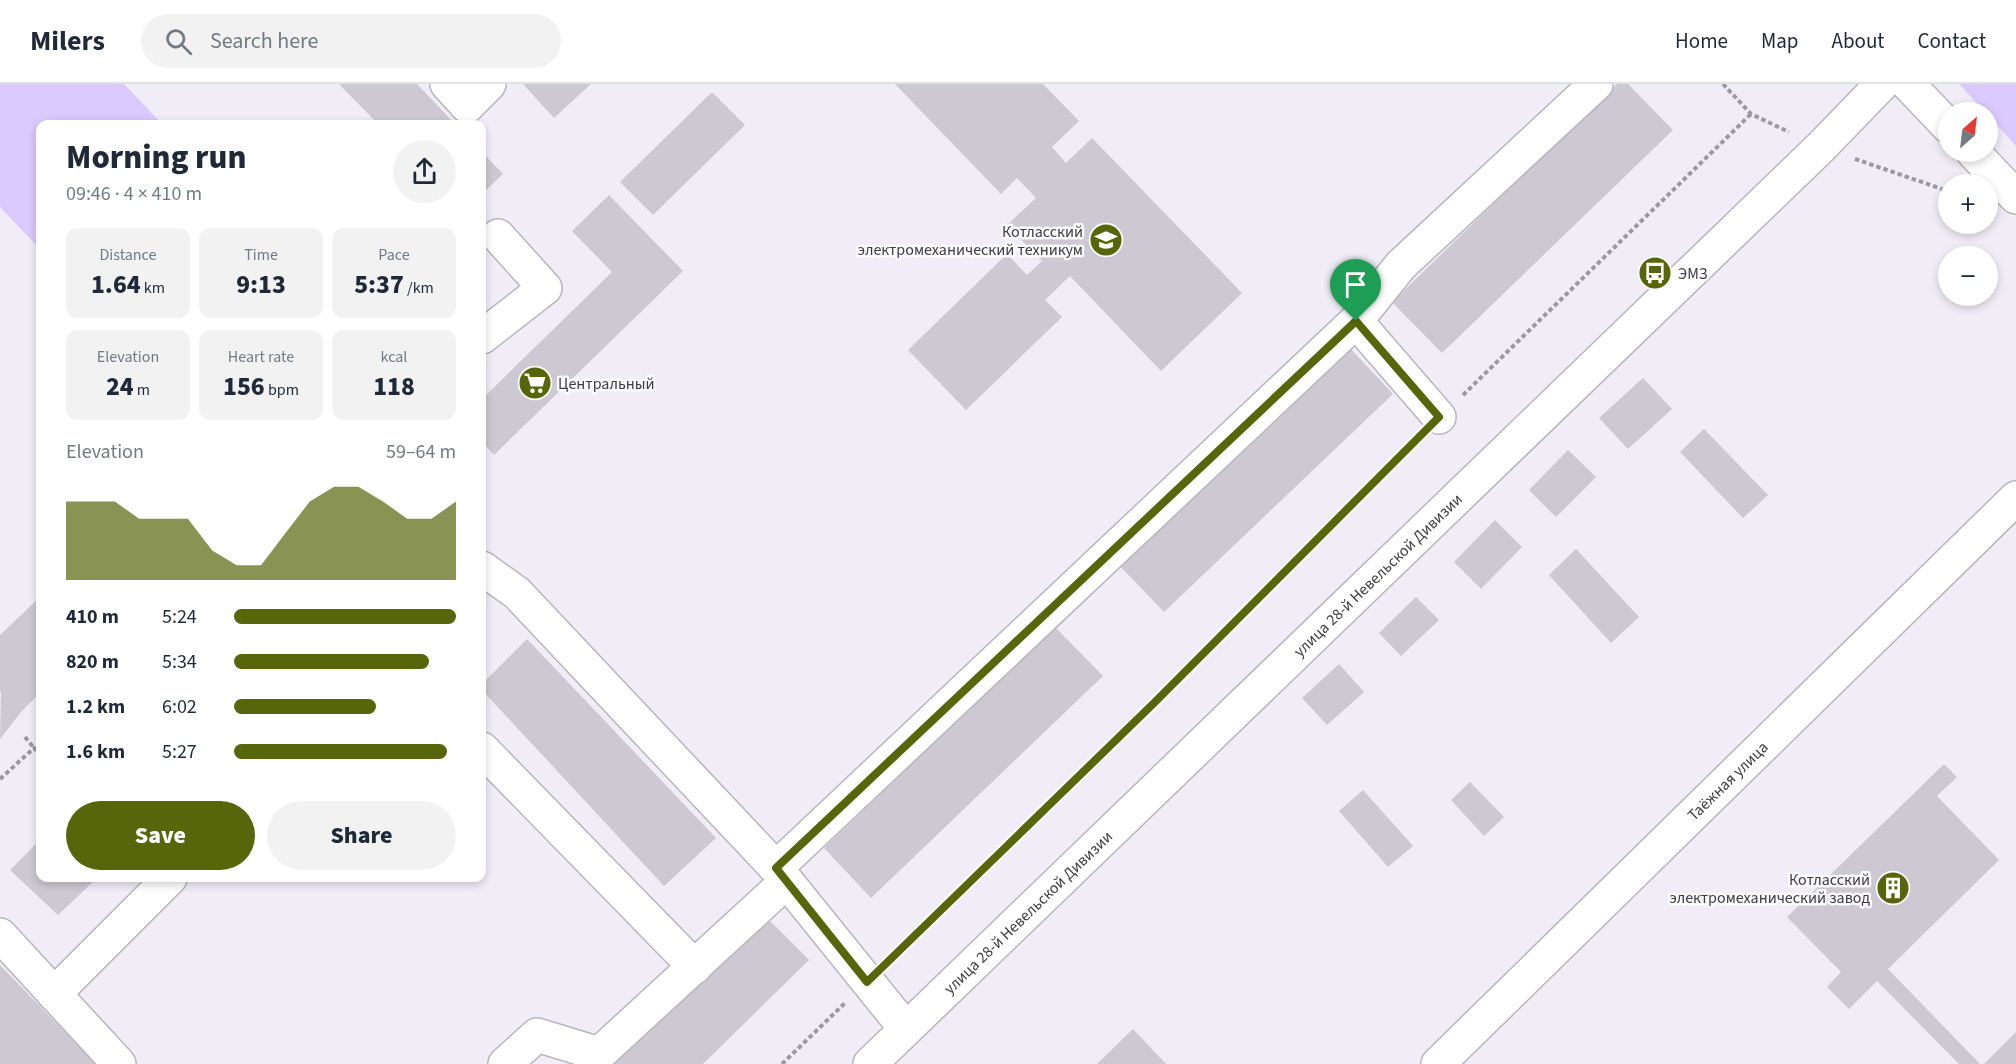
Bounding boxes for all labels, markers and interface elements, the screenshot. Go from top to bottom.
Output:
search box [141,14,561,68]
text: Milers [30,21,105,61]
icon: search [162,25,195,58]
text: Search here [210,25,318,57]
text: Home [1675,26,1728,56]
text: Map [1761,26,1799,56]
text: About [1832,26,1884,56]
text: Contact [1917,26,1986,56]
north arrow [1938,102,1998,162]
map controls [1938,102,1998,306]
text: Morning run [66,134,246,181]
button: share [393,140,456,203]
button: + [1938,174,1998,234]
text: 09:46 · 4 × 410 m [66,180,202,208]
place label: Котласский электромеханический техникум [858,221,1083,261]
school or university icon: Котласский электромеханический техникум [1088,222,1124,258]
text: Distance [100,244,156,266]
text: Time [244,244,278,266]
text: Pace [378,244,410,266]
button: − [1938,246,1998,306]
bus stop icon: ЭМЗ [1637,255,1673,291]
pin [1330,259,1381,321]
place label: ЭМЗ [1678,263,1708,285]
text: 1.64 [91,266,141,303]
text: 9:13 [236,266,286,303]
text: 5:37 [354,266,404,303]
icon: arrive [1339,268,1372,301]
text: km [141,277,165,299]
text: /km [404,277,434,299]
text: Elevation [97,346,159,368]
text: Heart rate [228,346,294,368]
text: kcal [381,346,407,368]
supermarket icon: Центральный [517,365,553,401]
text: 24 [106,368,134,405]
text: 156 [223,368,265,405]
text: 118 [373,368,415,405]
place label: Центральный [558,373,655,395]
text: m [134,379,150,401]
text: bpm [265,379,299,401]
text: Elevation [66,438,144,466]
text: 59–64 m [386,438,456,466]
street label: улица 28-й Невельской Дивизии [1289,489,1468,662]
text: 410 m [66,603,119,631]
text: 5:24 [162,603,197,631]
text: 820 m [66,648,119,676]
text: 5:34 [162,648,197,676]
text: 1.2 km [66,693,125,721]
text: 6:02 [162,693,197,721]
street label: Таёжная улица [1683,737,1773,826]
text: 1.6 km [66,738,125,766]
text: 5:27 [162,738,197,766]
button: Save [66,801,255,870]
button: Share [267,801,456,870]
street label: улица 28-й Невельской Дивизии [939,826,1118,999]
place label: Котласский электромеханический завод [1669,869,1870,909]
building icon: Котласский электромеханический завод [1875,870,1911,906]

